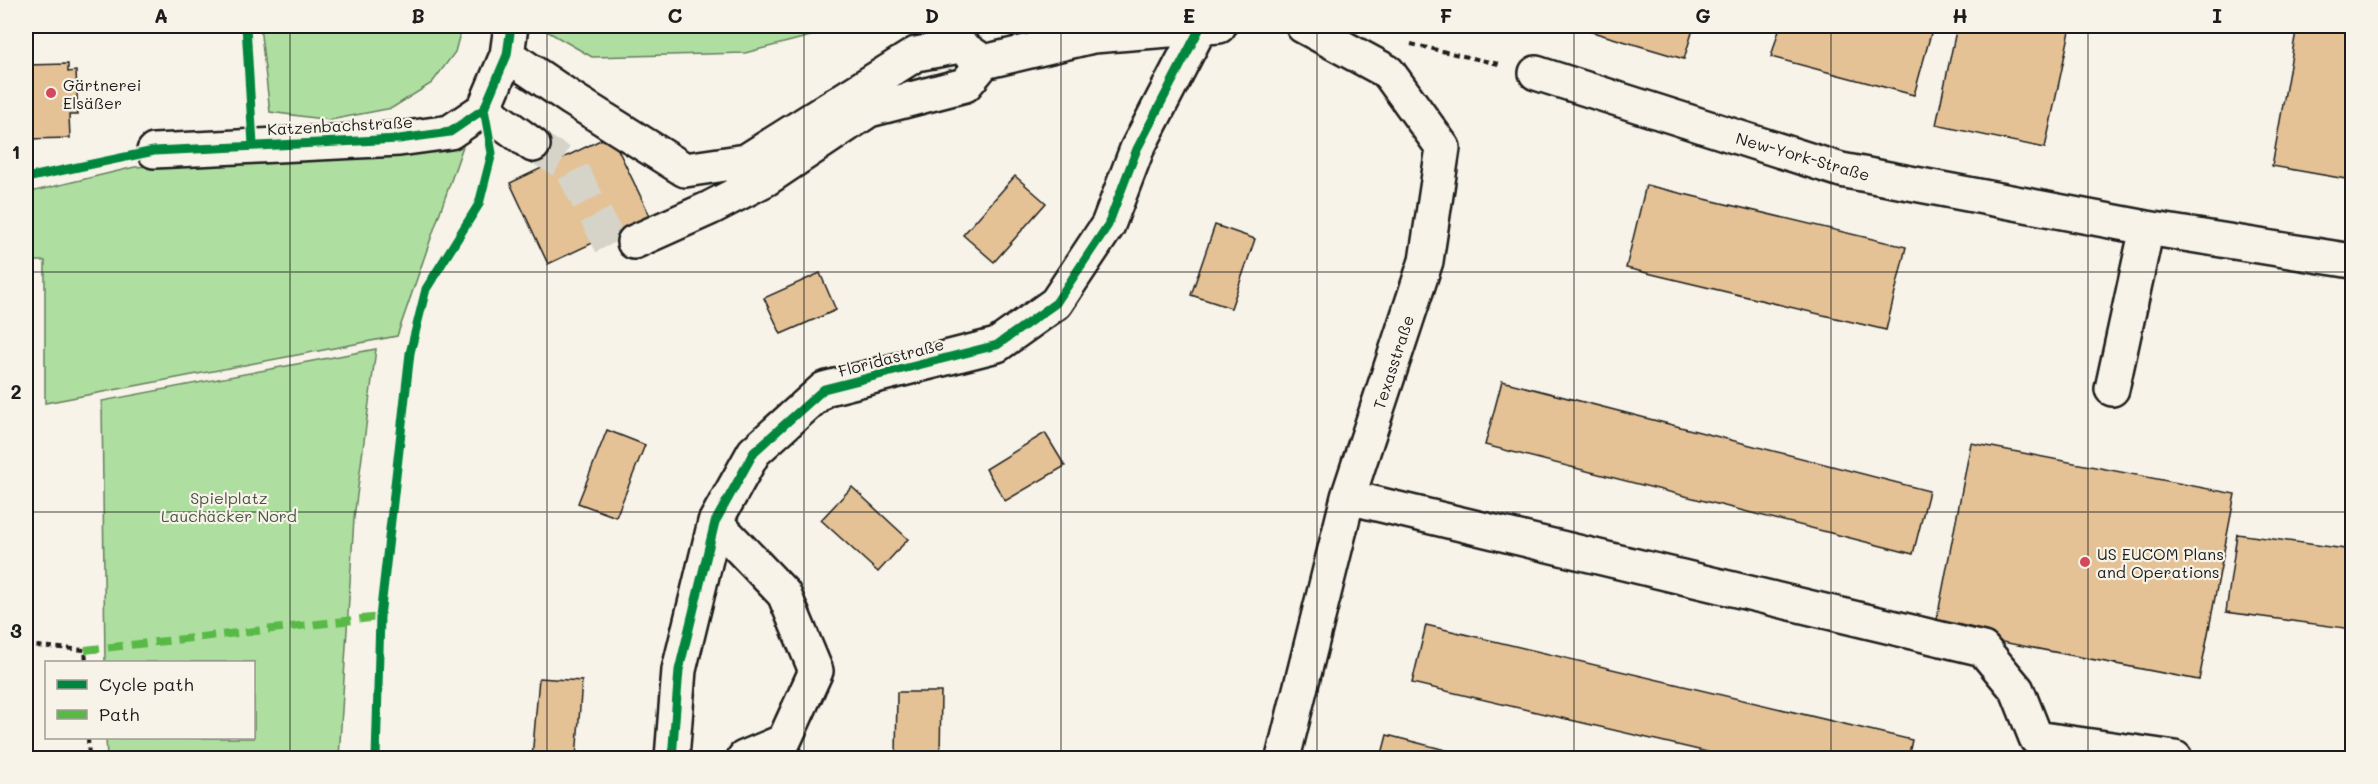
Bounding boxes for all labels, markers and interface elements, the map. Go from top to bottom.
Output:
text: A [154,2,168,28]
text: B [411,2,425,28]
text: C [668,2,683,28]
text: D [925,2,939,28]
text: E [1183,2,1195,28]
text: F [1440,2,1453,28]
text: G [1695,2,1711,28]
text: H [1952,2,1968,28]
text: I [2212,2,2222,28]
place label: Gärtnerei Elsäßer [63,74,142,113]
marker: Gärtnerei Elsäßer [44,86,58,100]
street label: Katzenbachstraße [267,111,413,139]
street label: New-York-Straße [1734,127,1872,185]
text: 1 [12,138,20,164]
street label: Texasstraße [1368,312,1418,412]
street label: Floridastraße [836,333,946,381]
text: 2 [10,378,22,404]
park label: Spielplatz Lauchäcker Nord [161,487,297,526]
place label: US EUCOM Plans and Operations [2097,543,2224,582]
marker: US EUCOM Plans and Operations [2078,555,2092,569]
text: 3 [10,617,22,643]
legend [45,661,255,739]
text: Cycle path [99,672,194,696]
text: Path [99,702,139,726]

